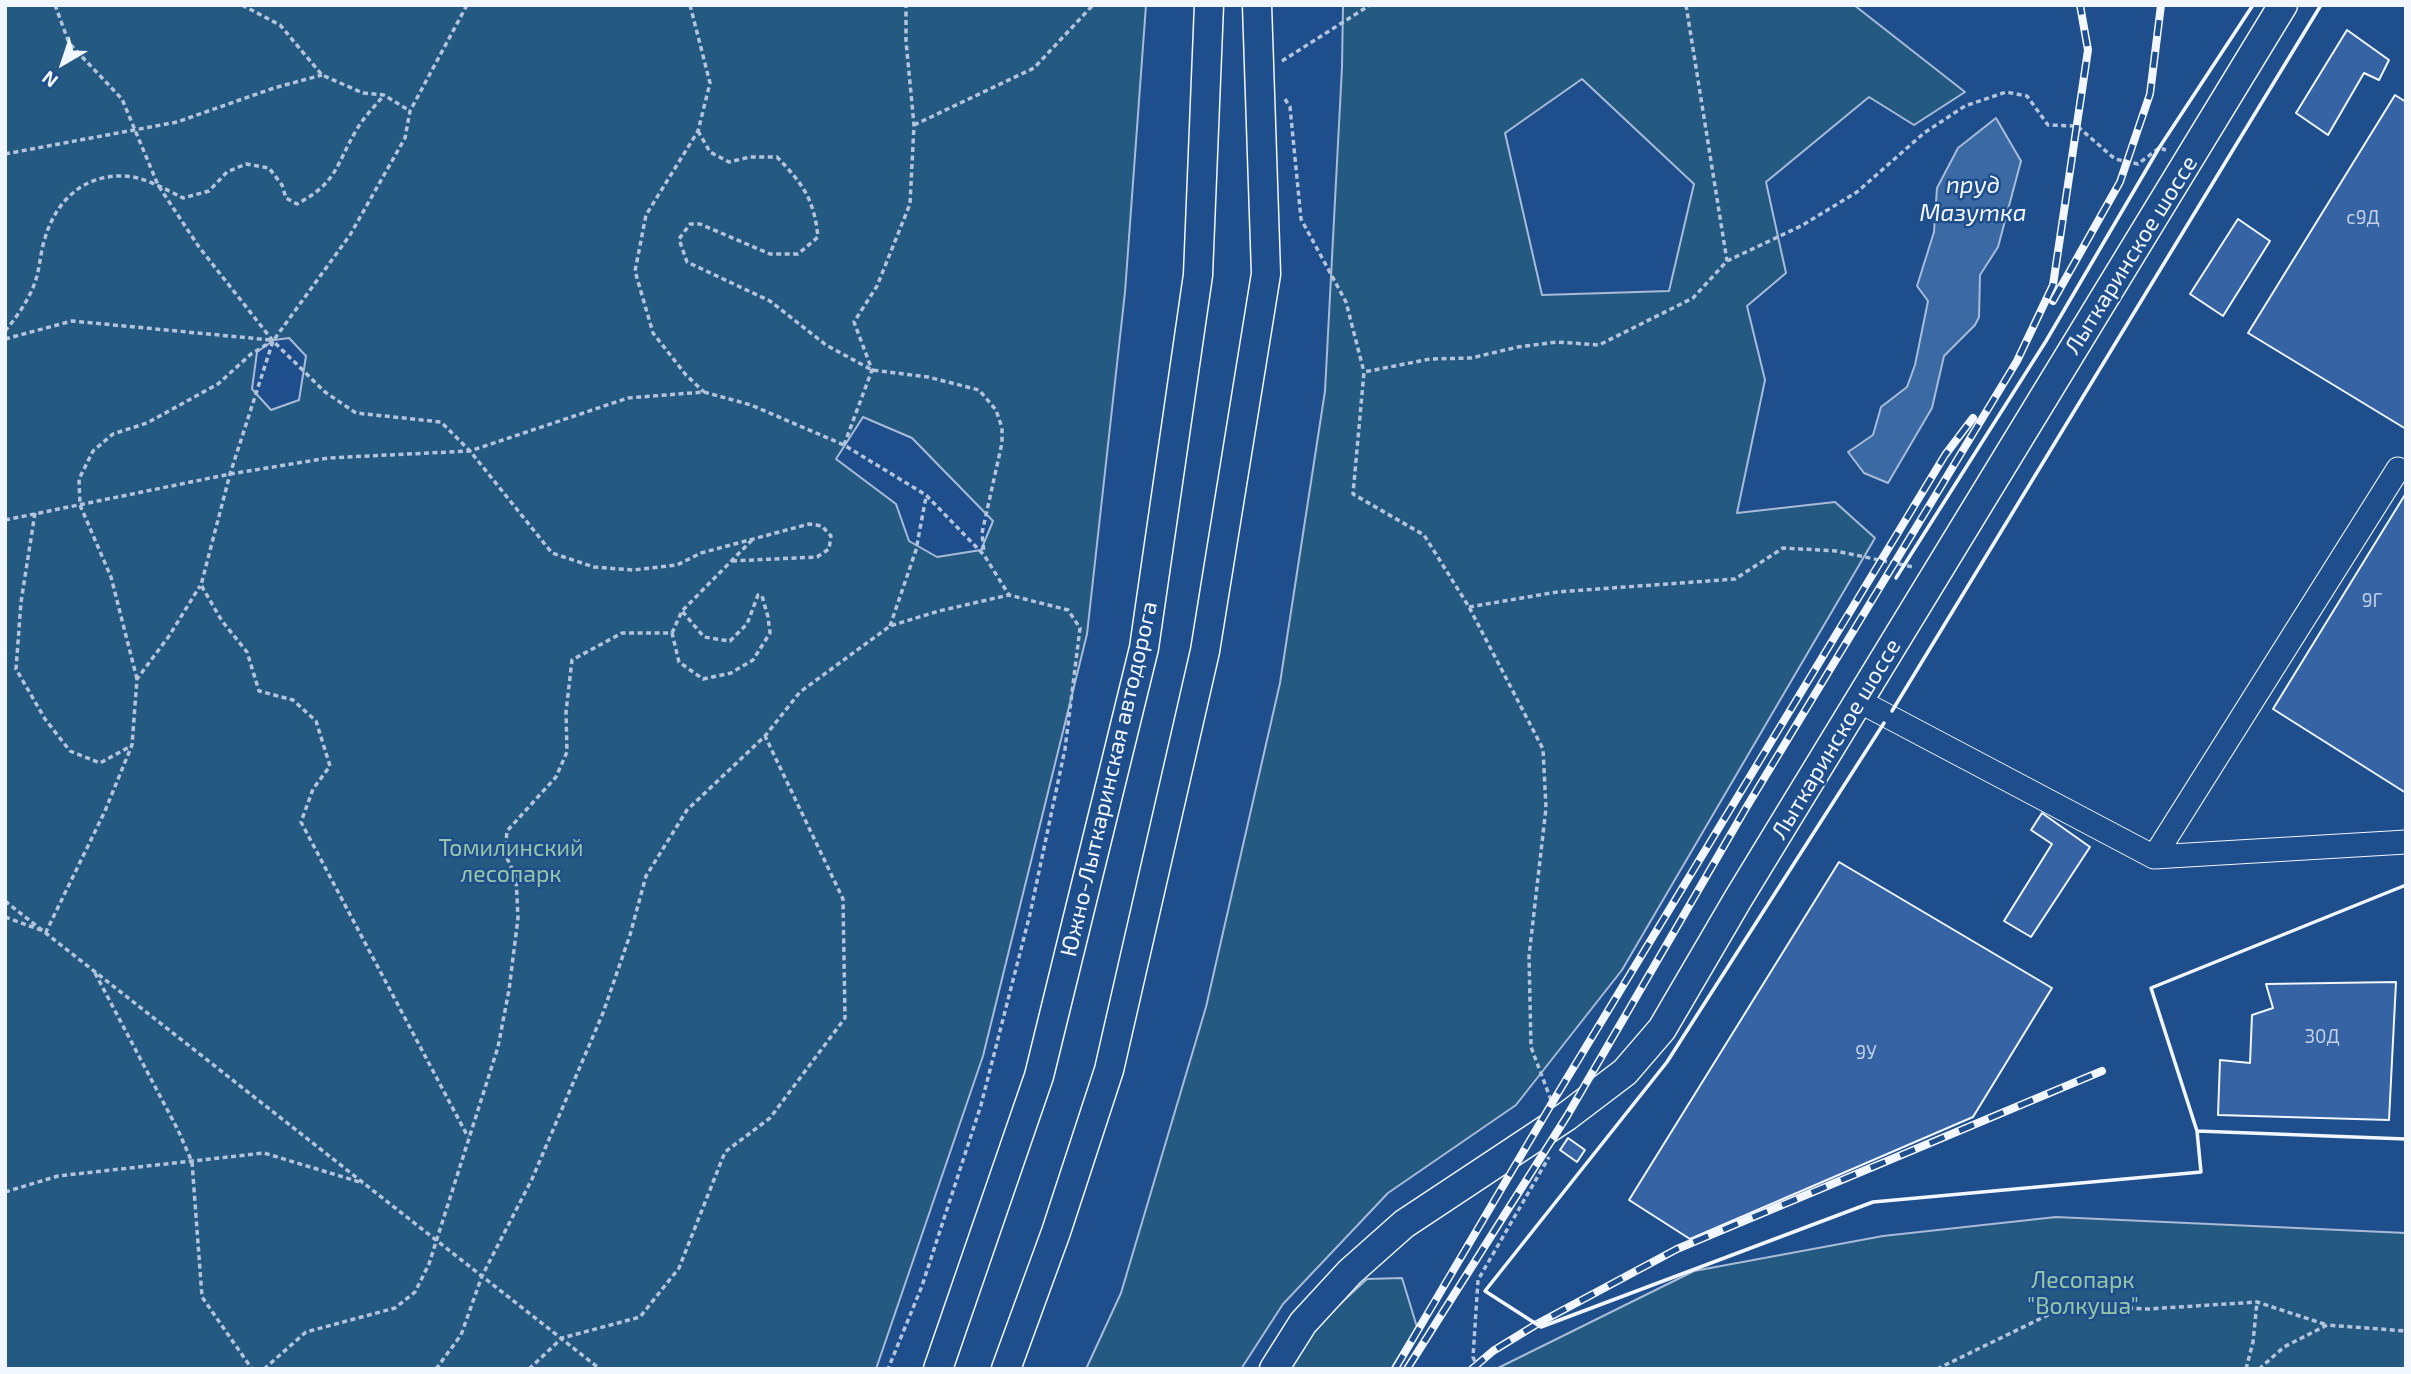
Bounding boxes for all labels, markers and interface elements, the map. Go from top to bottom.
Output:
north arrow [28,28,98,98]
text: N [37,66,62,93]
street label: Лыткаринское шоссе [2059,151,2203,359]
water label: пруд Мазутка [1919,171,2027,227]
house number: с9Д [2346,207,2380,229]
house number: 9Г [2362,590,2382,612]
street label: Южно-Лыткаринская автодорога [1055,599,1163,959]
street label: Лыткаринское шоссе [1765,634,1907,844]
park label: Томилинский лесопарк [438,834,584,888]
house number: 30Д [2304,1026,2340,1048]
house number: 9У [1855,1042,1877,1064]
park label: Лесопарк "Волкуша" [2027,1266,2139,1320]

